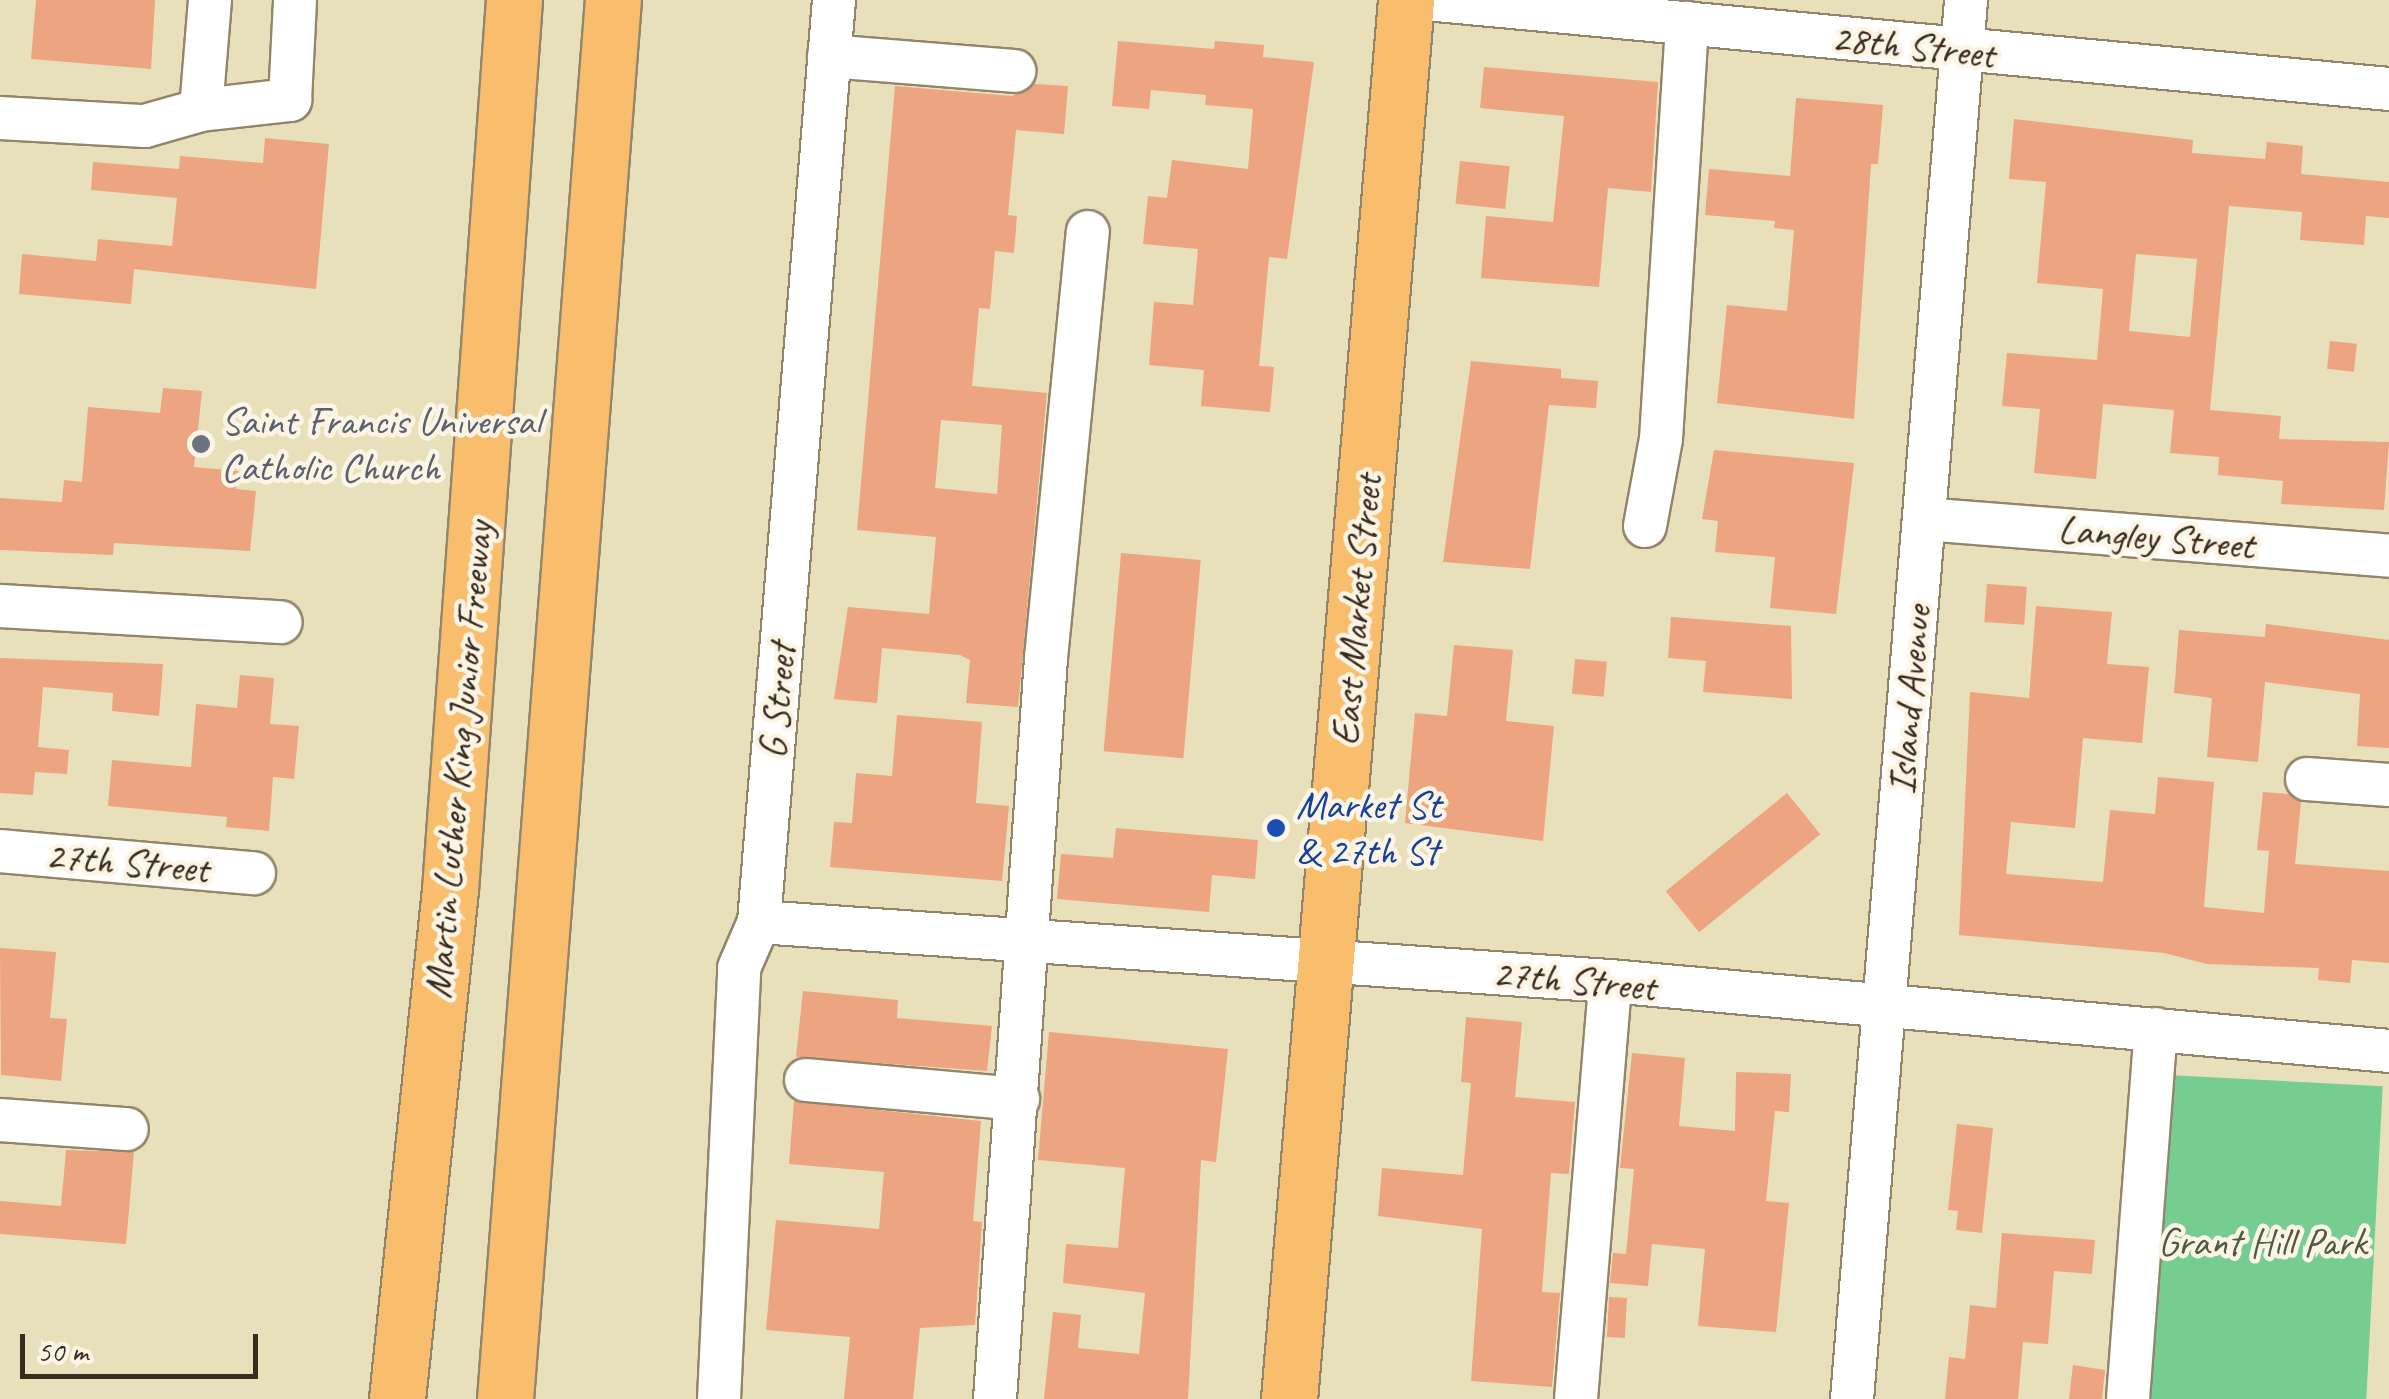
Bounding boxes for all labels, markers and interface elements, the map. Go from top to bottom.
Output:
street label: 28th Street [1829,14,1997,78]
place label: Saint Francis Universal Catholic Church [221,397,541,491]
marker: Saint Francis Universal Catholic Church [190,433,212,455]
street label: East Market Street [1320,472,1392,748]
street label: Langley Street [2056,505,2256,569]
street label: Martin Luther King Junior Freeway [413,521,503,999]
street label: Island Avenue [1877,604,1941,796]
street label: G Street [748,641,806,761]
place label: Market St & 27th St [1296,781,1441,875]
marker: Market St & 27th St [1265,817,1287,839]
street label: 27th Street [43,831,211,893]
street label: 27th Street [1490,949,1658,1011]
park label: Grant Hill Park [2157,1218,2367,1266]
scale bar [25,1314,262,1376]
text: 50 m [37,1332,88,1370]

